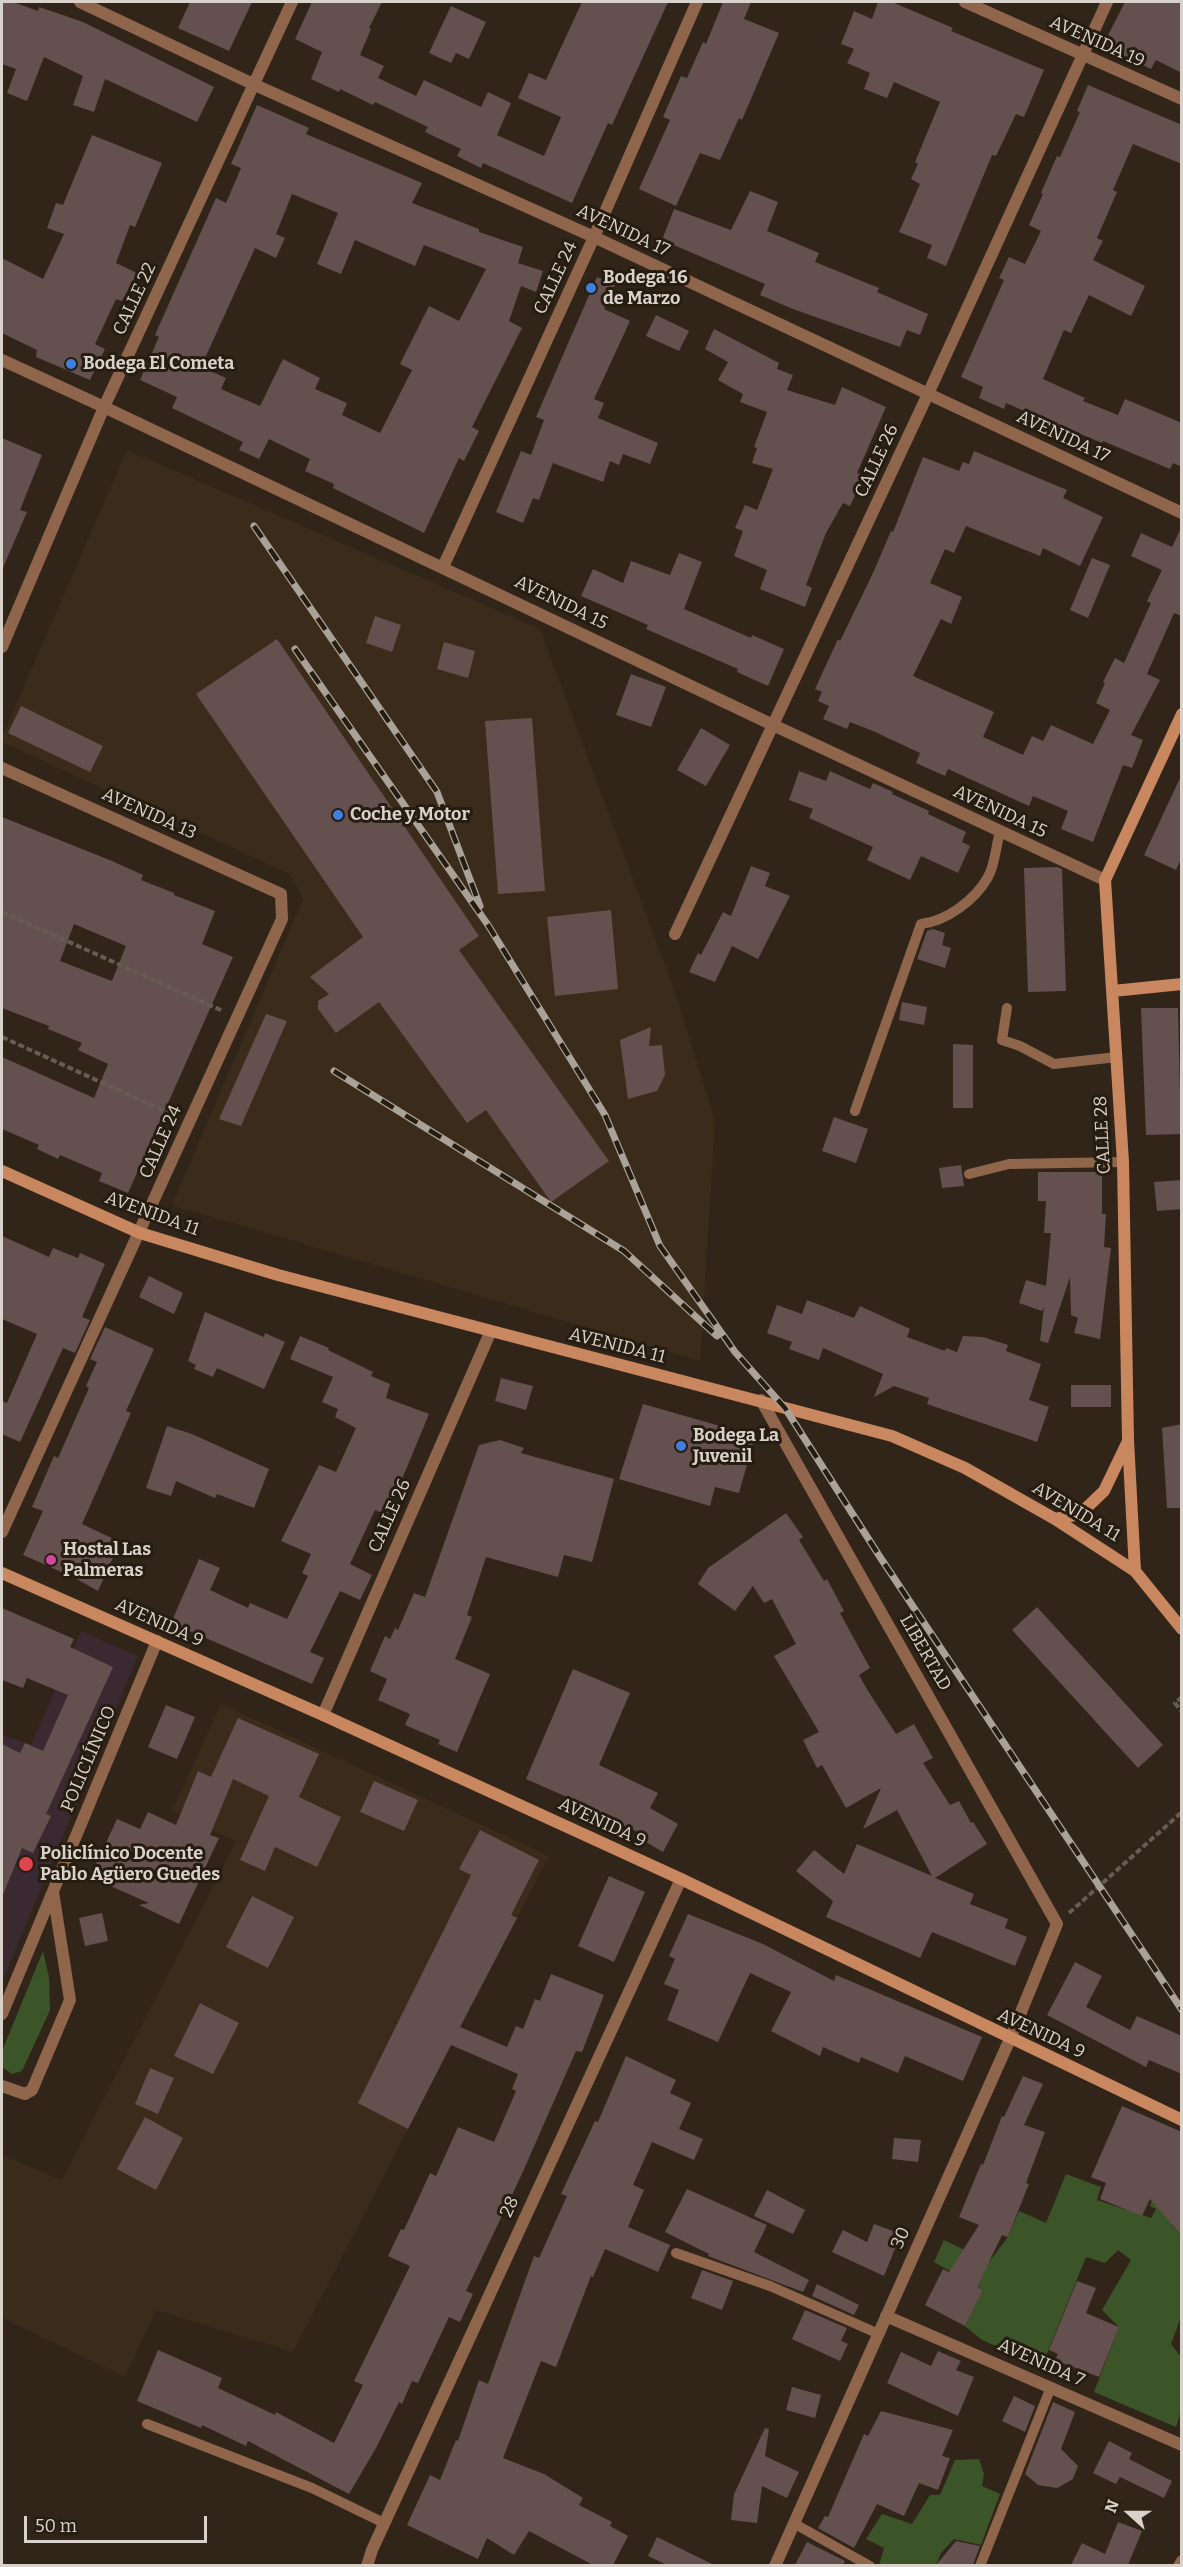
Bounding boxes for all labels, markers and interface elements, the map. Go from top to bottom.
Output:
street label: AVENIDA 19 [1046,11,1148,73]
street label: AVENIDA 17 [573,200,673,262]
street label: CALLE 24 [530,238,582,318]
street label: CALLE 22 [109,259,161,339]
place label: Bodega 16 de Marzo [603,267,688,310]
marker: Bodega 16 de Marzo [584,281,598,295]
place label: Bodega El Cometa [83,353,234,375]
marker: Bodega El Cometa [64,357,78,371]
street label: AVENIDA 17 [1013,406,1113,468]
street label: CALLE 26 [851,421,903,501]
street label: AVENIDA 15 [511,571,611,635]
street label: AVENIDA 15 [950,781,1050,843]
street label: AVENIDA 13 [98,784,200,844]
place label: Coche y Motor [350,804,470,826]
marker: Coche y Motor [331,808,345,822]
street label: CALLE 28 [1090,1095,1116,1175]
street label: CALLE 24 [135,1102,187,1182]
street label: AVENIDA 11 [102,1187,202,1241]
street label: AVENIDA 11 [567,1324,667,1368]
place label: Bodega La Juvenil [693,1425,779,1468]
marker: Bodega La Juvenil [674,1439,688,1453]
street label: CALLE 26 [364,1476,416,1556]
street label: AVENIDA 11 [1028,1477,1124,1547]
place label: Hostal Las Palmeras [63,1539,151,1582]
marker: Hostal Las Palmeras [44,1553,58,1567]
street label: AVENIDA 9 [112,1594,206,1652]
street label: LIBERTAD [895,1611,955,1695]
street label: POLICLÍNICO [57,1703,121,1815]
street label: AVENIDA 9 [555,1793,649,1853]
place label: Policlínico Docente Pablo Agüero Guedes [40,1843,220,1886]
marker: Policlínico Docente Pablo Agüero Guedes [17,1855,35,1873]
street label: AVENIDA 9 [994,2004,1088,2064]
street label: 28 [496,2193,524,2221]
street label: 30 [887,2224,915,2252]
street label: AVENIDA 7 [994,2334,1088,2392]
north arrow [1099,2483,1159,2543]
text: N [1101,2497,1123,2516]
scale bar [27,2504,210,2542]
text: 50 m [35,2515,77,2537]

